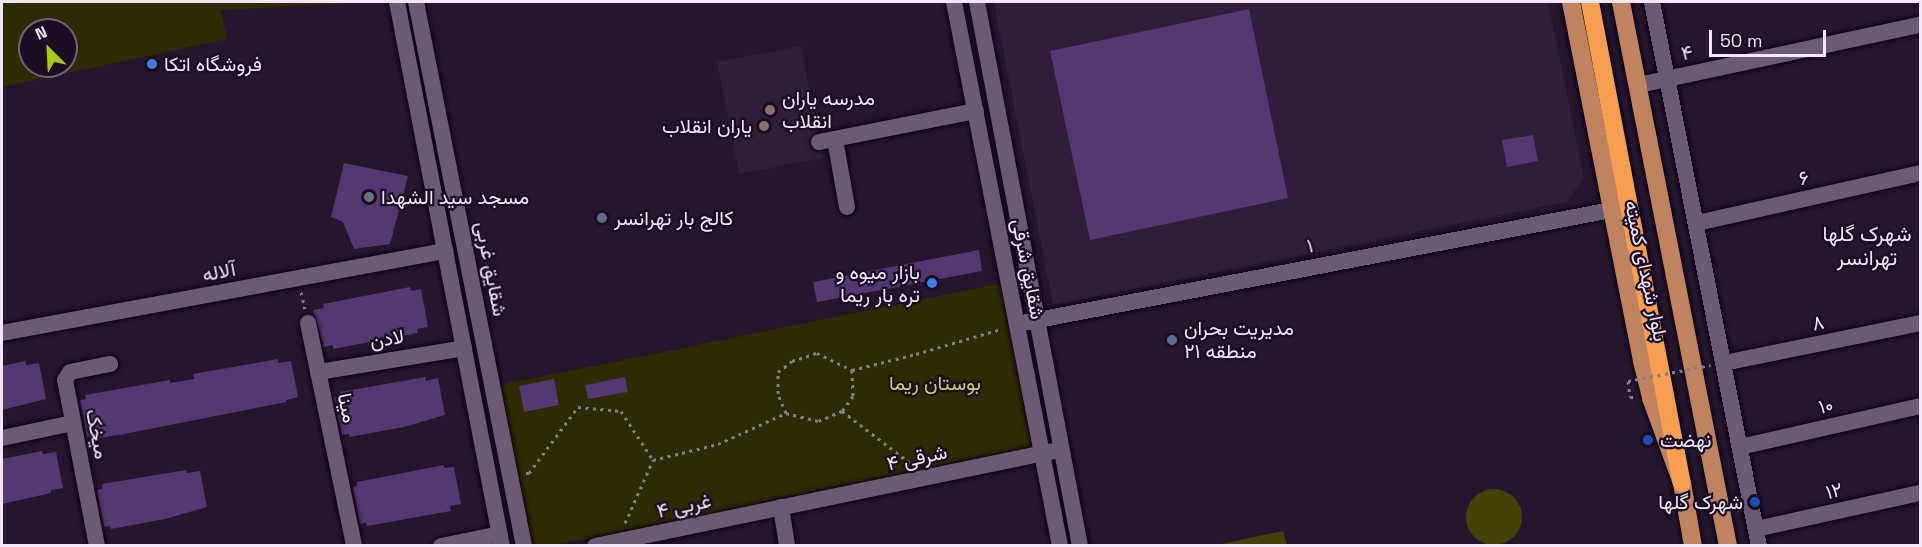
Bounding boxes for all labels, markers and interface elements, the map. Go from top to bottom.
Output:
north arrow [18,18,78,78]
scale bar [1712,18,1829,56]
text: N [32,21,50,45]
text: 50 m [1720,29,1762,52]
street label: ۴ [1679,40,1695,66]
place label: فروشگاه اتکا [164,52,262,76]
marker: فروشگاه اتکا [145,57,159,71]
place label: مدرسه یاران انقلاب [782,86,875,133]
marker: مدرسه یاران انقلاب [763,103,777,117]
place label: یاران انقلاب [662,114,752,138]
marker: یاران انقلاب [757,119,771,133]
street label: ۶ [1797,165,1811,191]
place label: مسجد سید الشهدا [381,185,529,209]
marker: مسجد سید الشهدا [362,190,376,204]
street label: بلوار شهدای کمیته [1619,198,1673,344]
place label: کالج بار تهرانسر [614,206,733,230]
marker: کالج بار تهرانسر [595,211,609,225]
street label: شقایق شرقی [1006,217,1050,321]
street label: شقایق غربی [470,220,512,318]
district label: شهرک گلها تهرانسر [1823,221,1911,271]
street label: ۱ [1305,234,1315,258]
street label: آلاله [200,257,238,287]
place label: بازار میوه و تره بار ریما [836,260,920,307]
marker: بازار میوه و تره بار ریما [925,276,939,290]
street label: ۸ [1810,310,1826,336]
place label: مدیریت بحران منطقه ۲۱ [1184,316,1294,363]
street label: لادن [368,324,406,354]
marker: مدیریت بحران منطقه ۲۱ [1165,333,1179,347]
park label: بوستان ریما [889,371,981,395]
street label: مینا [332,391,362,425]
street label: ۱۰ [1816,393,1836,419]
street label: میخک [80,407,114,461]
place label: نهضت [1660,428,1711,452]
marker: نهضت [1641,433,1655,447]
street label: ۴ شرقی [885,440,949,476]
street label: ۱۲ [1823,477,1845,505]
street label: ۴ غربی [655,489,713,523]
place label: شهرک گلها [1658,490,1743,514]
marker: شهرک گلها [1748,495,1762,509]

